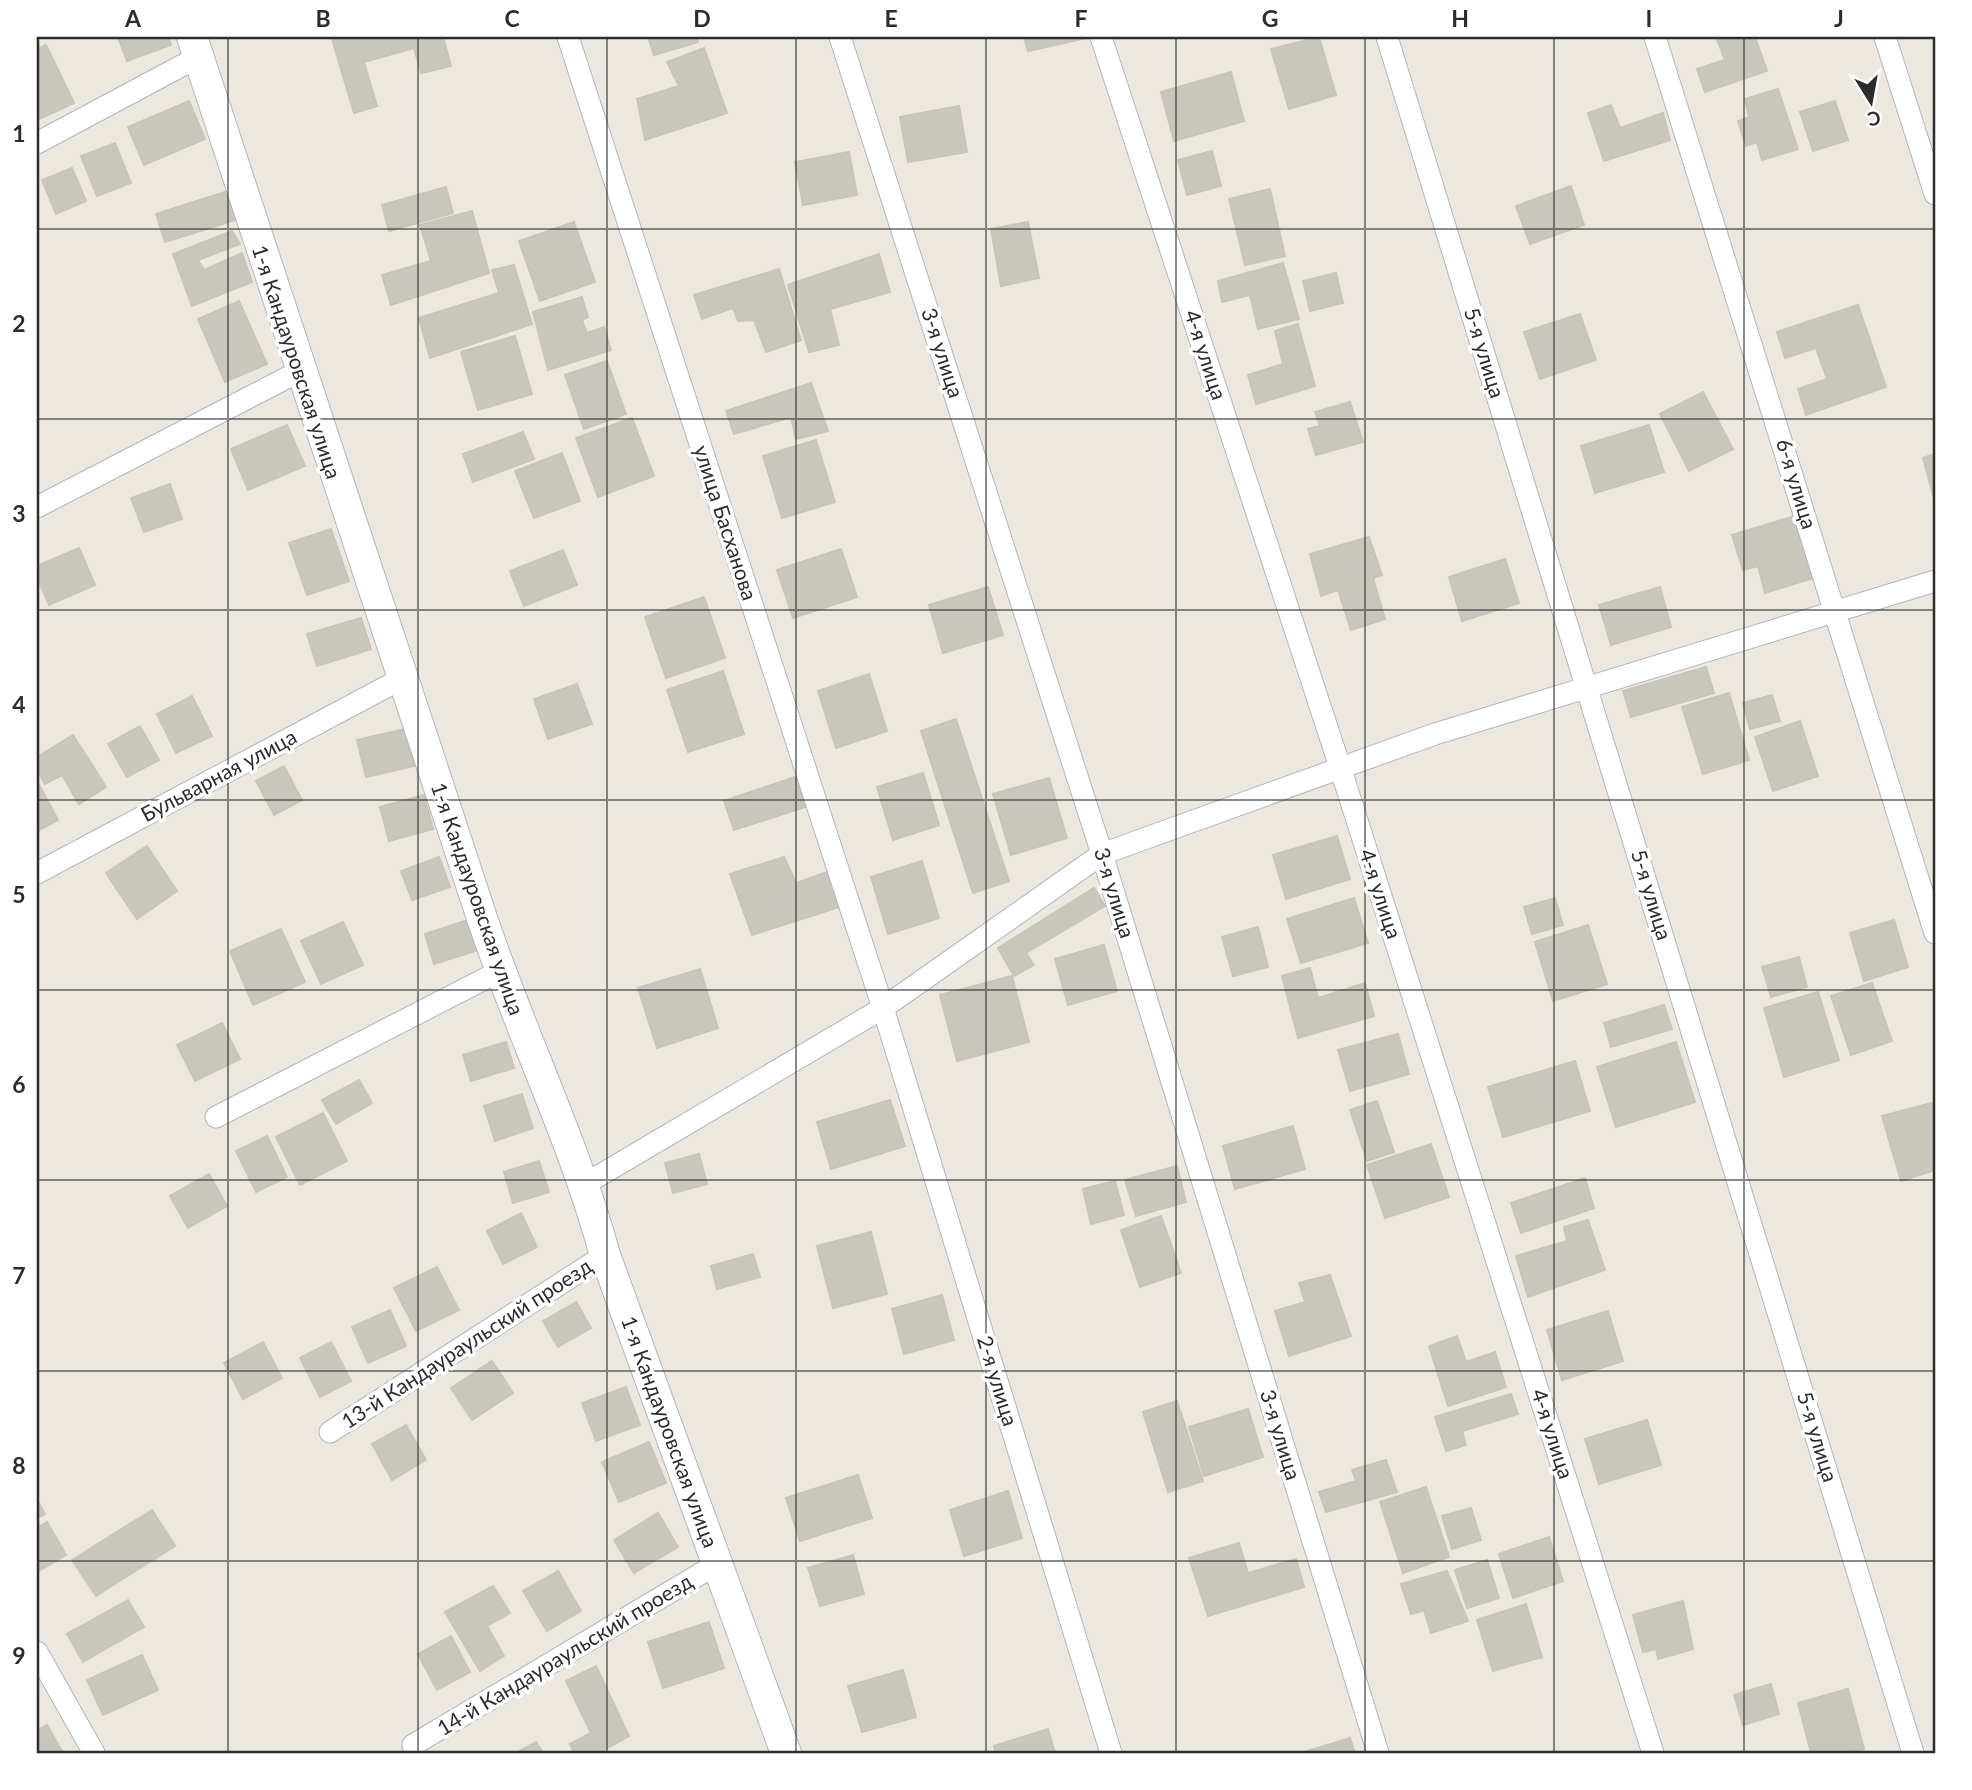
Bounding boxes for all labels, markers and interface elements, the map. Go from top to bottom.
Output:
text: A [124,4,142,32]
text: B [315,4,331,32]
text: C [504,4,520,32]
text: D [693,4,711,32]
text: E [884,4,898,32]
text: F [1074,4,1088,32]
text: G [1262,4,1278,32]
text: H [1451,4,1469,32]
text: I [1646,4,1652,32]
text: J [1834,4,1844,32]
north arrow [1836,66,1906,136]
text: С [1866,107,1883,132]
text: 1 [12,119,26,147]
street label: 1-я Кандауровская улица [248,241,347,482]
street label: 3-я улица [917,304,970,401]
street label: 5-я улица [1460,304,1511,401]
street label: 4-я улица [1180,306,1233,403]
text: 2 [12,309,26,337]
street label: 6-я улица [1772,435,1823,532]
street label: улица Басханова [690,442,763,603]
text: 3 [12,499,26,527]
text: 4 [12,690,26,718]
street label: Бульварная улица [136,723,300,826]
street label: 1-я Кандауровская улица [427,779,530,1018]
street label: 3-я улица [1090,844,1141,941]
street label: 4-я улица [1355,845,1408,942]
street label: 5-я улица [1627,846,1678,943]
text: 5 [12,880,26,908]
text: 6 [12,1070,26,1098]
street label: 13-й Кандаураульский проезд [336,1252,596,1433]
text: 7 [12,1261,26,1289]
street label: 1-я Кандауровская улица [617,1312,724,1551]
street label: 2-я улица [973,1332,1024,1429]
street label: 4-я улица [1527,1385,1580,1482]
street label: 3-я улица [1256,1386,1307,1483]
street label: 5-я улица [1793,1388,1844,1485]
text: 8 [12,1451,26,1479]
street label: 14-й Кандаураульский проезд [432,1567,696,1740]
text: 9 [12,1641,26,1669]

